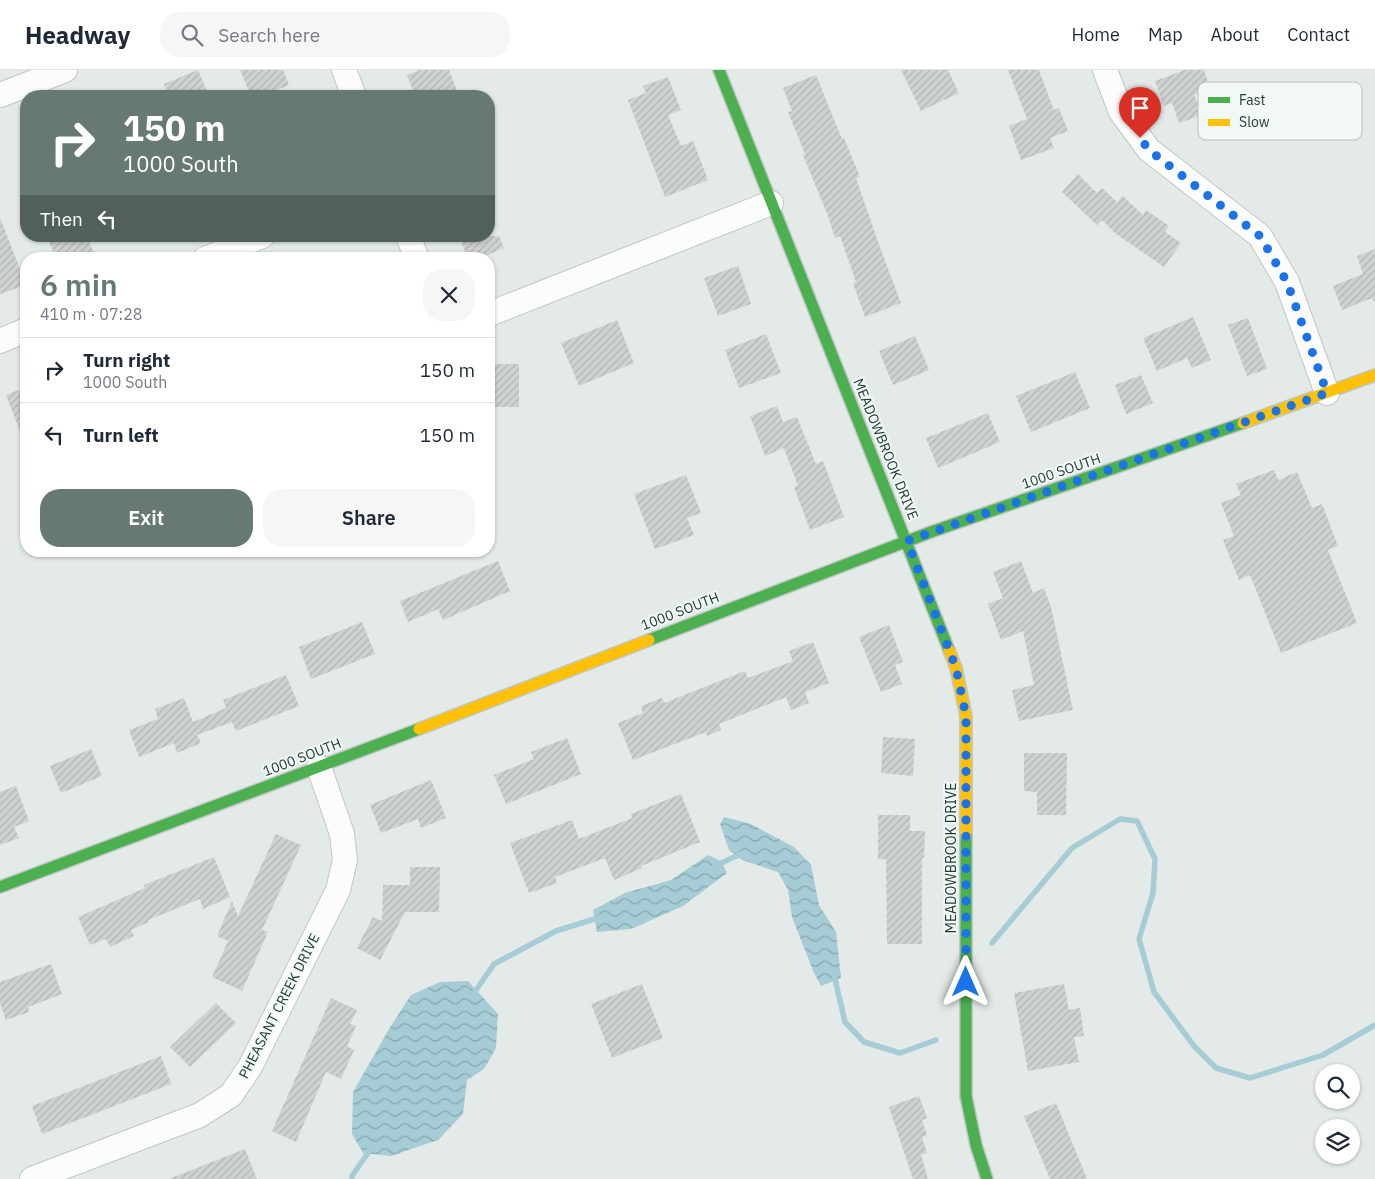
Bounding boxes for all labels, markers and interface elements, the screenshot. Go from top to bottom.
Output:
search box [160,12,510,57]
text: Headway [25,19,130,51]
icon: search [178,21,206,49]
text: Search here [218,23,320,47]
text: Home [1072,23,1120,46]
text: Map [1148,23,1183,46]
text: About [1211,23,1259,46]
text: Contact [1287,23,1350,46]
legend [1198,82,1362,140]
pin [1119,87,1161,138]
text: Fast [1239,91,1265,109]
icon: arrive [1126,94,1154,122]
text: 150 m [123,105,226,151]
icon: right [40,110,105,175]
text: Slow [1239,113,1270,131]
text: 1000 South [123,149,239,178]
icon: left [93,205,121,233]
text: Then [40,207,83,231]
text: 6 min [40,265,118,304]
button: close [423,269,475,321]
text: 410 m · 07:28 [40,304,142,324]
text: Turn right [83,348,170,372]
icon: right [40,356,68,384]
text: 150 m [420,358,475,382]
text: 1000 South [83,372,167,392]
street label: MEADOWBROOK DRIVE [849,376,923,522]
icon: left [40,421,68,449]
text: Turn left [83,423,159,447]
text: 150 m [420,423,475,447]
street label: 1000 SOUTH [1019,449,1103,493]
button: Exit [40,489,253,547]
button: Share [263,489,475,547]
street label: 1000 SOUTH [638,588,722,634]
street label: 1000 SOUTH [260,734,344,780]
street label: MEADOWBROOK DRIVE [942,783,960,933]
street label: PHEASANT CREEK DRIVE [235,930,323,1082]
position arrow [939,955,991,1007]
map controls [1315,1064,1360,1164]
button: search [1315,1064,1360,1109]
button: layers [1315,1119,1360,1164]

